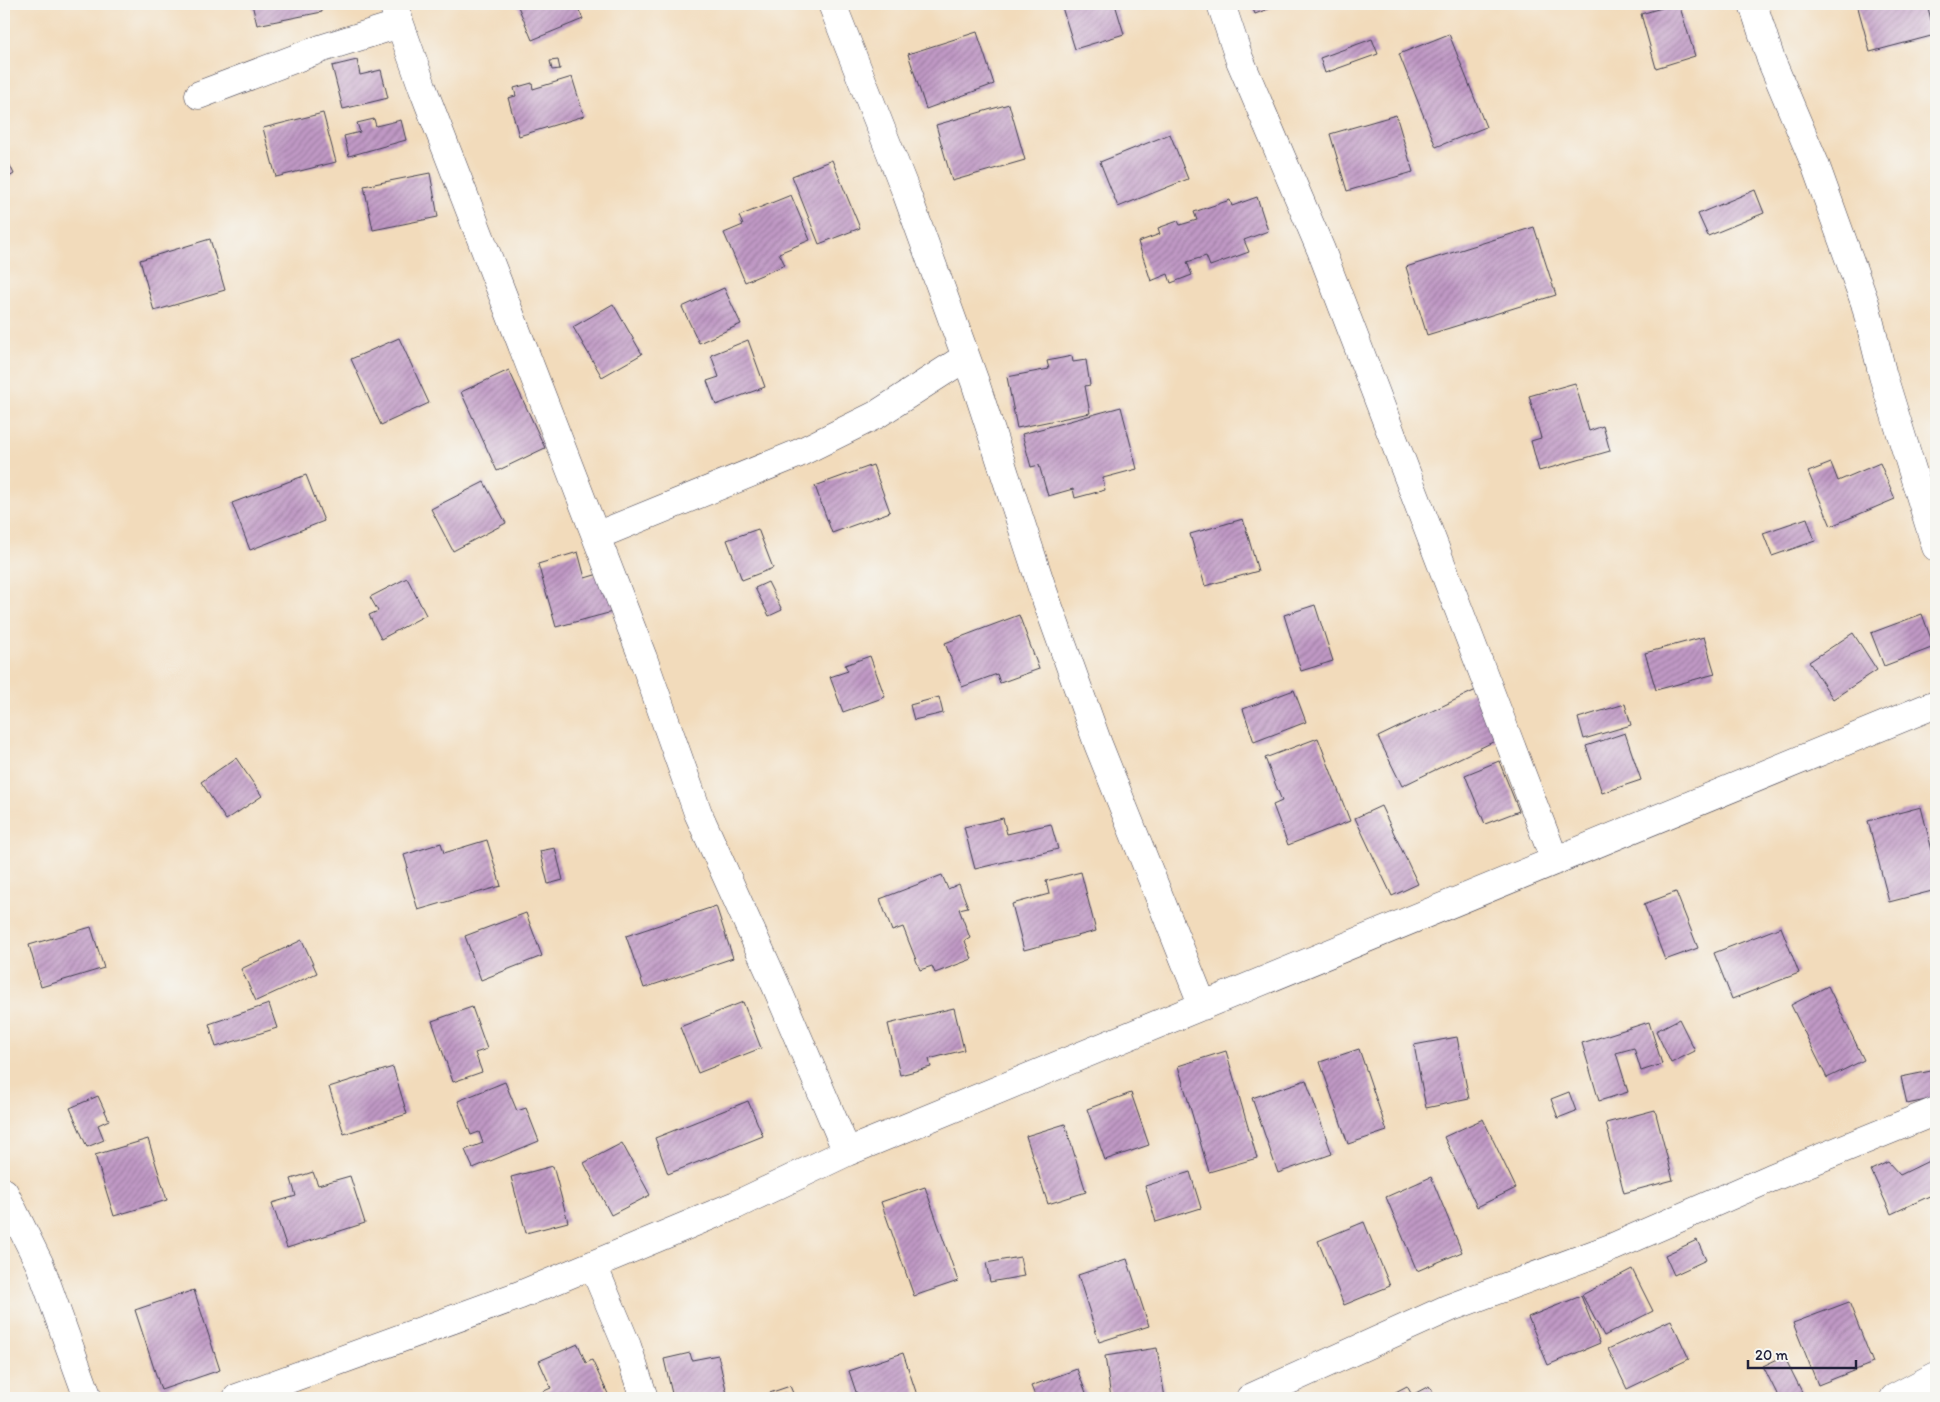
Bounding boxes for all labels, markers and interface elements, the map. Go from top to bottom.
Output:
scale bar [1748,1337,1855,1369]
text: 20 m [1755,1346,1789,1364]

